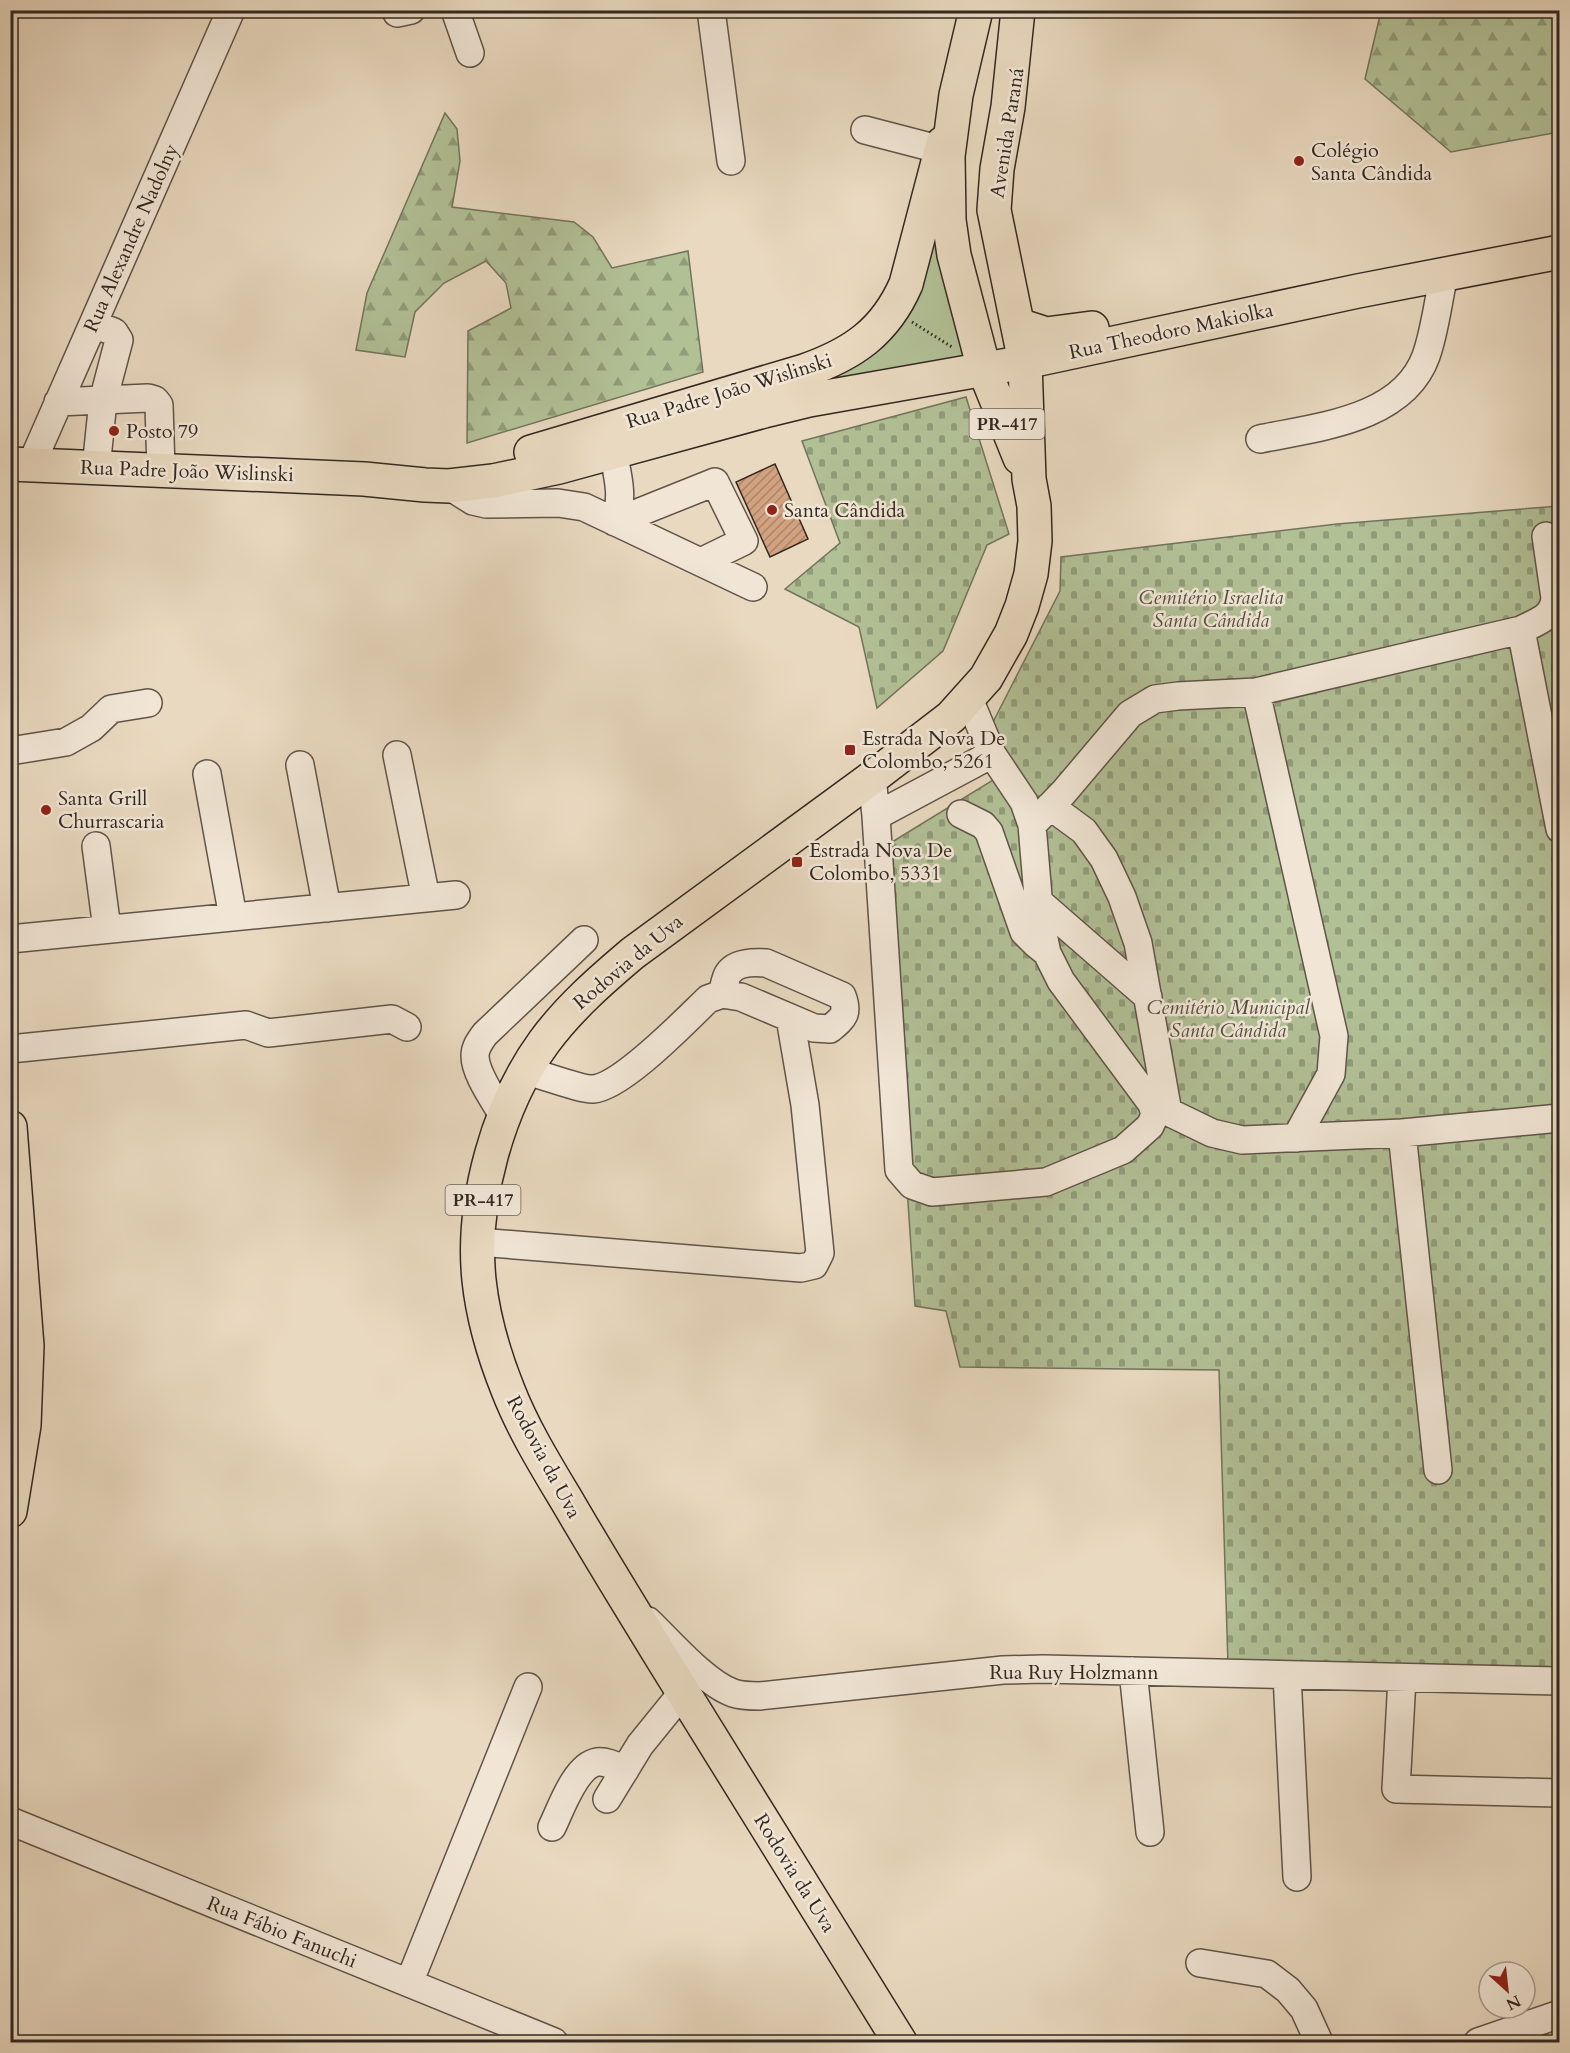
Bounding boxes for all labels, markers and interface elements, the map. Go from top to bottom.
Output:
street label: Avenida Paraná [983,66,1031,200]
place label: Colégio Santa Cândida [1311,137,1433,187]
street label: Rua Alexandre Nadolny [77,139,185,337]
marker: Colégio Santa Cândida [1292,154,1306,168]
street label: Rua Theodoro Makiolka [1066,296,1276,366]
street label: Rua Padre João Wislinski [623,347,835,435]
road number: PR-417 [970,409,1044,439]
place label: Posto 79 [126,418,198,445]
marker: Posto 79 [107,424,121,438]
street label: Rua Padre João Wislinski [80,454,295,488]
place label: Santa Cândida [784,497,906,524]
marker: Santa Cândida [765,503,779,517]
park label: Cemitério Israelita Santa Cândida [1139,584,1283,634]
place label: Estrada Nova De Colombo, 5261 [862,725,1005,775]
marker: Estrada Nova De Colombo, 5261 [843,743,857,757]
place label: Santa Grill Churrascaria [58,785,165,835]
marker: Santa Grill Churrascaria [39,803,53,817]
place label: Estrada Nova De Colombo, 5331 [809,837,952,887]
marker: Estrada Nova De Colombo, 5331 [790,855,804,869]
street label: Rodovia da Uva [567,908,689,1016]
park label: Cemitério Municipal Santa Cândida [1146,994,1310,1044]
road number: PR-417 [446,1185,520,1215]
street label: Rodovia da Uva [500,1391,588,1524]
street label: Rua Ruy Holzmann [989,1659,1159,1686]
street label: Rodovia da Uva [748,1808,843,1938]
street label: Rua Fábio Fanuchi [203,1890,361,1975]
north arrow [1477,1960,1537,2020]
text: N [1502,1990,1525,2015]

